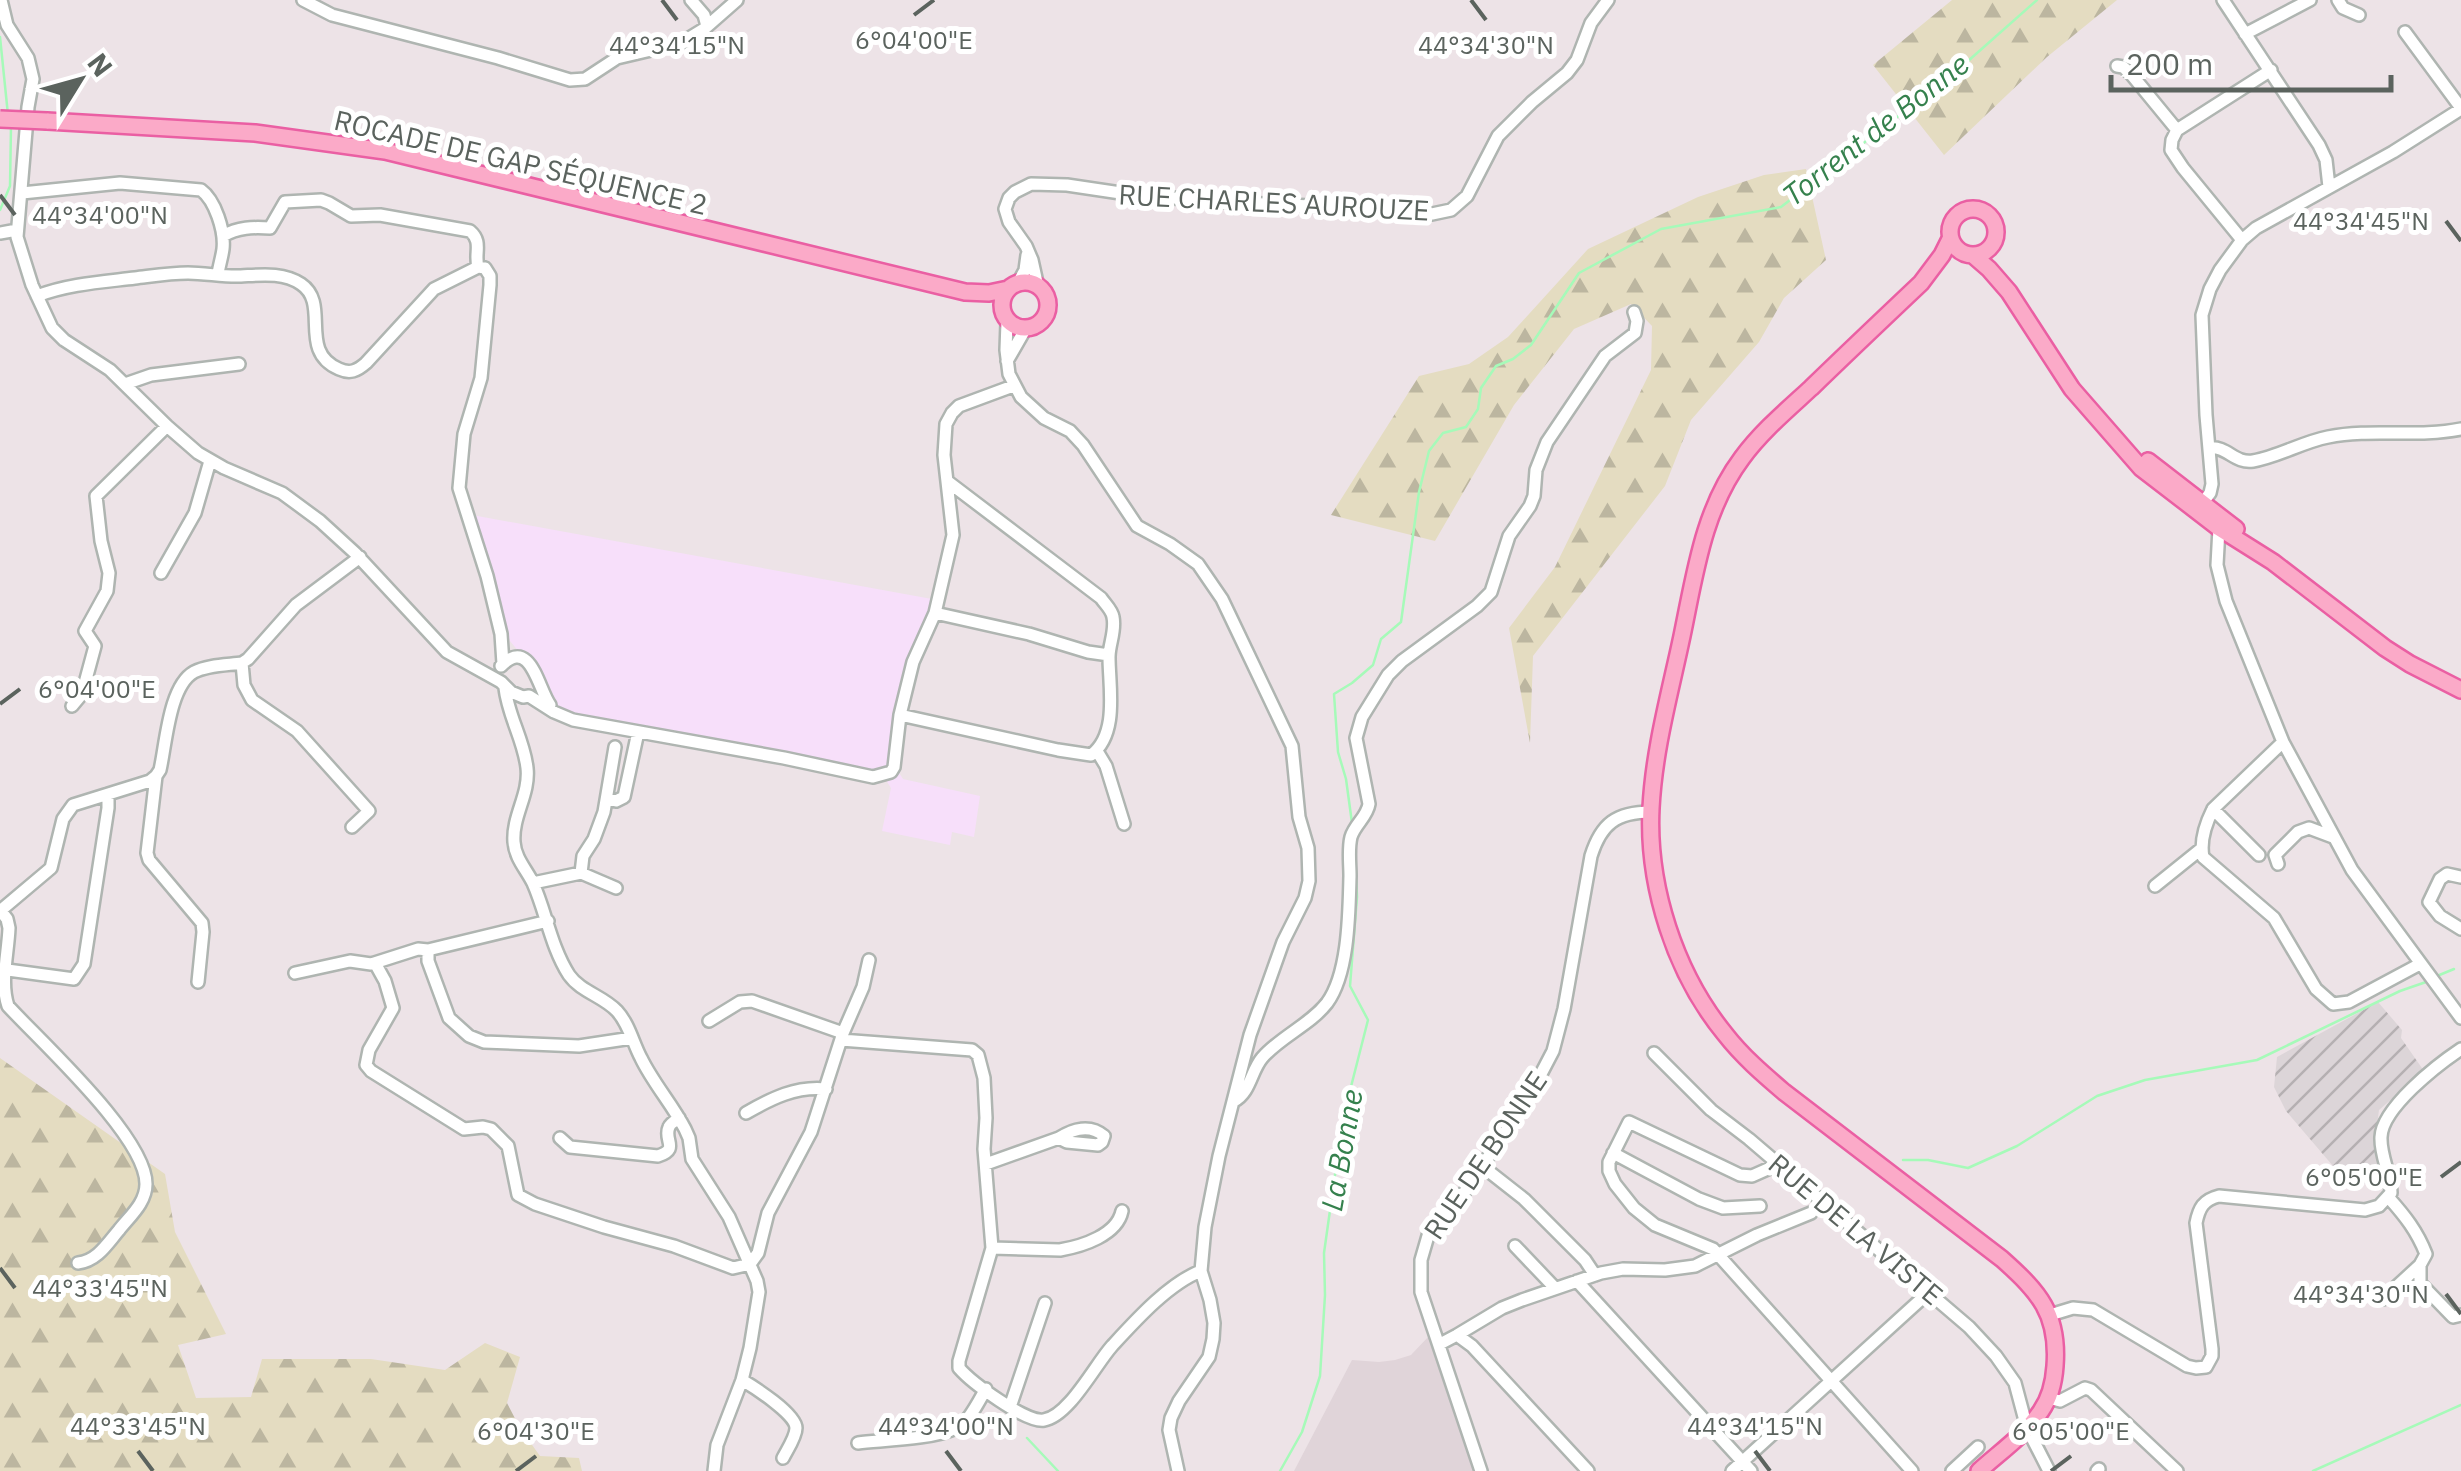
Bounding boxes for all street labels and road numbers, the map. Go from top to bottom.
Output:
street label: ROCADE DE GAP SÉQUENCE 2 [331,101,711,223]
street label: RUE CHARLES AUROUZE [1118,175,1430,229]
street label: RUE DE BONNE [1415,1064,1555,1246]
street label: RUE DE LA VISTE [1761,1145,1951,1313]

